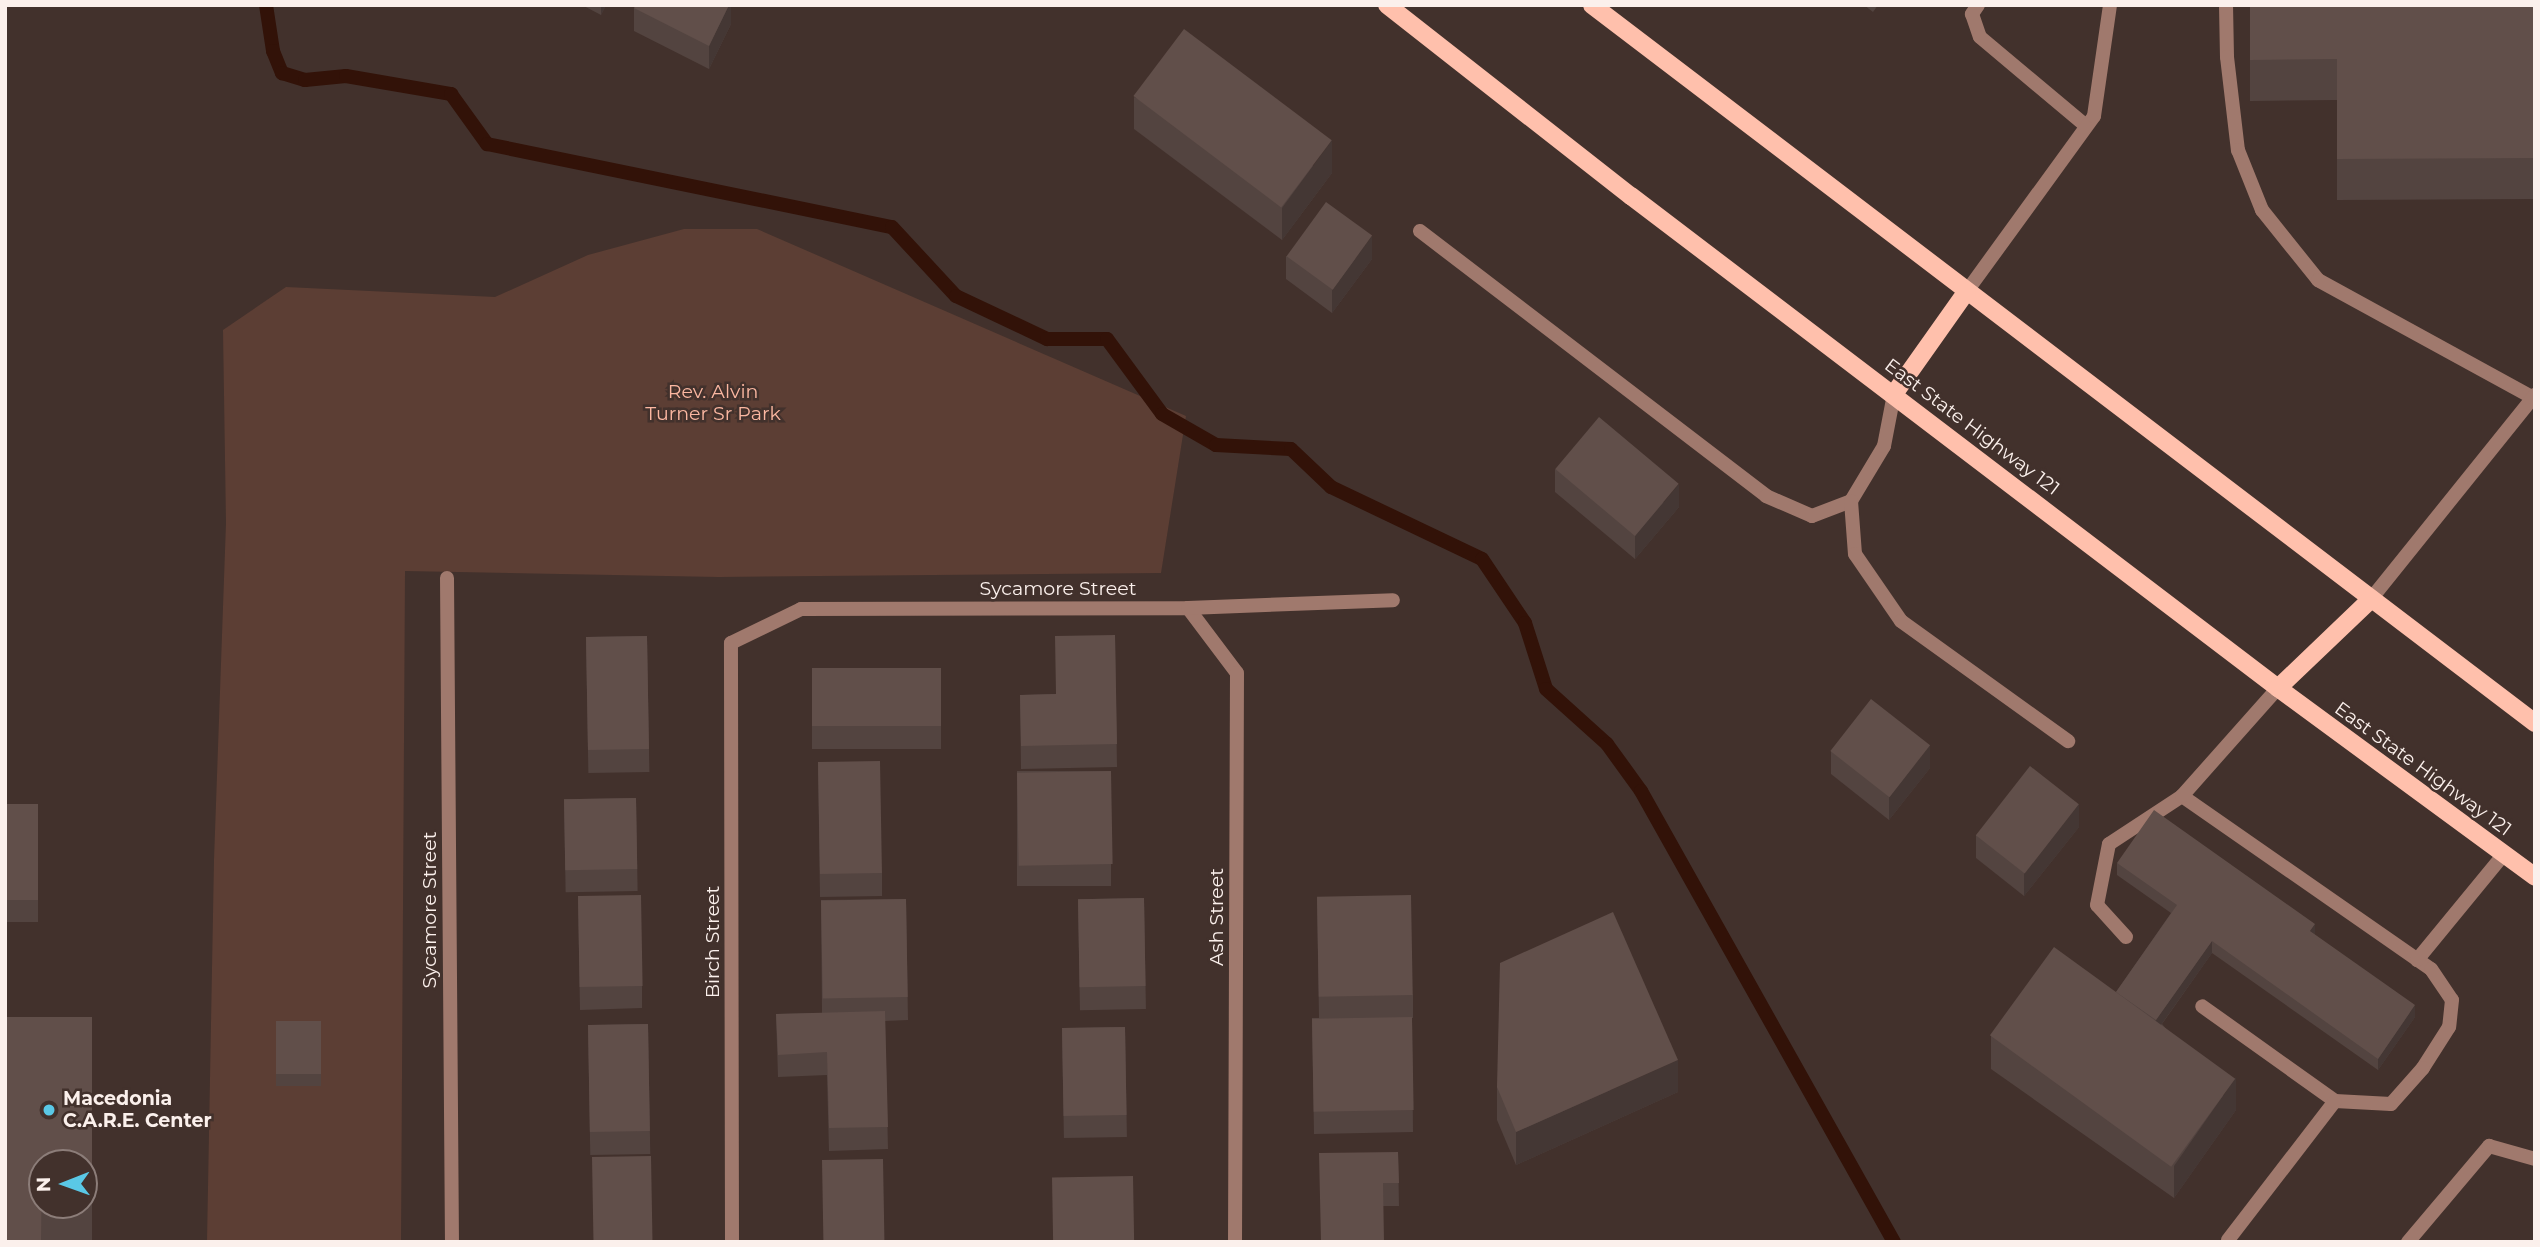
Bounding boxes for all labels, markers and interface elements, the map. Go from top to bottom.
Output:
street label: East State Highway 121 [1880,354,2064,500]
park label: Rev. Alvin Turner Sr Park [645,381,781,425]
street label: Sycamore Street [980,578,1136,600]
street label: East State Highway 121 [2330,697,2516,841]
street label: Sycamore Street [419,832,441,988]
street label: Ash Street [1206,868,1228,966]
street label: Birch Street [702,886,724,998]
place label: Macedonia C.A.R.E. Center [63,1088,212,1132]
marker: Macedonia C.A.R.E. Center [41,1102,57,1118]
north arrow [28,1149,98,1219]
text: N [32,1176,55,1192]

